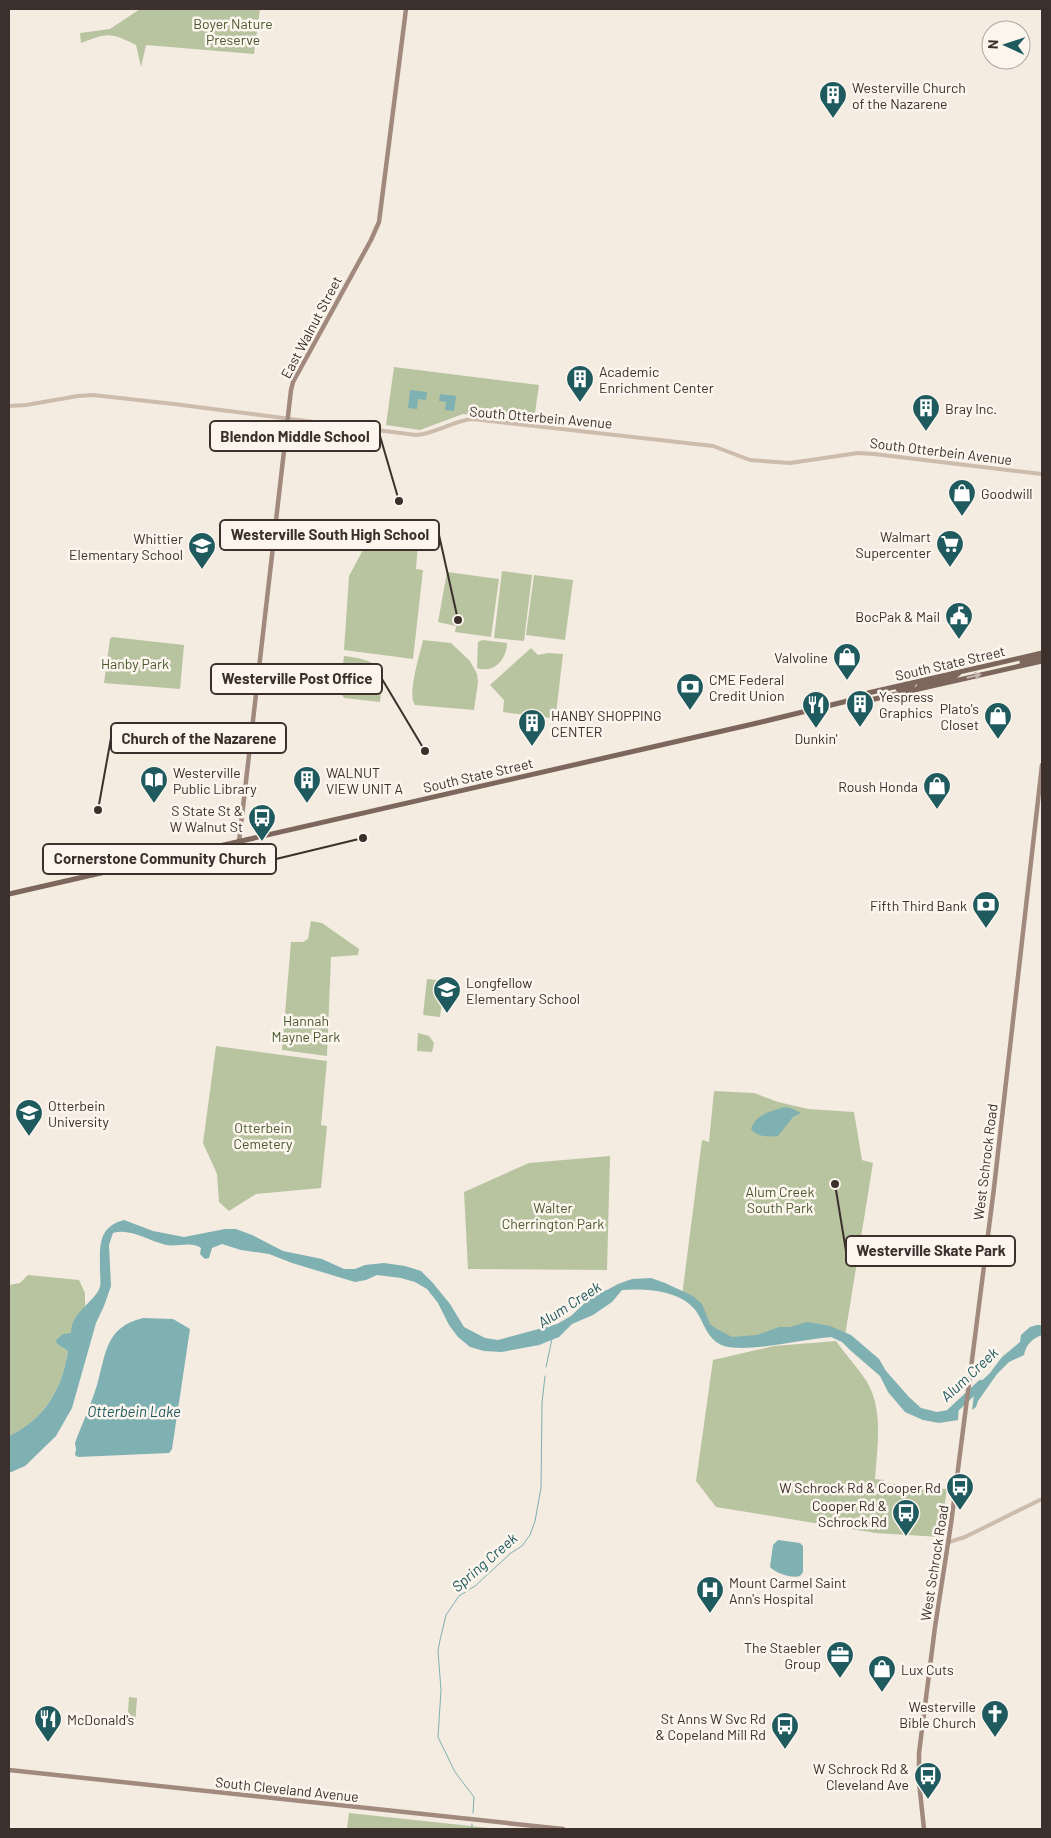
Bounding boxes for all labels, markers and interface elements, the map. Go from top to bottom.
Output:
park label: Boyer Nature Preserve [193,15,273,48]
north arrow [981,20,1031,70]
text: N [984,39,1001,49]
place label: Westerville Church of the Nazarene [852,79,966,112]
building icon: Westerville Church of the Nazarene [818,80,848,119]
street label: East Walnut Street [277,273,345,381]
place label: Academic Enrichment Center [599,363,714,396]
building icon: Academic Enrichment Center [565,364,595,403]
building icon: Bray Inc. [911,393,941,432]
place label: Bray Inc. [945,400,997,417]
street label: South Otterbein Avenue [469,402,613,432]
callout: Blendon Middle School [210,421,380,451]
text: Blendon Middle School [220,427,370,445]
street label: South Otterbein Avenue [869,434,1013,468]
shop icon: Goodwill [947,478,977,517]
place label: Goodwill [981,485,1033,502]
callout: Westerville South High School [220,520,439,550]
text: Westerville South High School [231,525,429,543]
place label: Walmart Supercenter [856,528,931,561]
supermarket icon: Walmart Supercenter [935,529,965,568]
place label: Whittier Elementary School [69,530,183,563]
school or university icon: Whittier Elementary School [187,531,217,570]
public building icon: BocPak & Mail [944,601,974,640]
place label: BocPak & Mail [855,608,940,625]
shop icon: Valvoline [832,642,862,681]
street label: South State Street [893,642,1007,684]
place label: Valvoline [774,649,828,666]
park label: Hanby Park [101,655,169,672]
callout: Westerville Post Office [211,664,382,694]
text: Westerville Post Office [222,669,372,687]
place label: CME Federal Credit Union [709,671,784,704]
bank icon: CME Federal Credit Union [675,672,705,711]
one-way arrow [967,672,982,680]
place label: Yespress Graphics [879,688,934,721]
building icon: Yespress Graphics [845,689,875,728]
restaurant icon: Dunkin' [801,690,831,729]
place label: Plato's Closet [940,700,979,733]
shop icon: Plato's Closet [983,701,1013,740]
place label: HANBY SHOPPING CENTER [551,707,662,740]
building icon: HANBY SHOPPING CENTER [517,708,547,747]
callout: Church of the Nazarene [111,723,286,753]
text: Church of the Nazarene [121,729,277,747]
place label: Dunkin' [794,730,838,747]
street label: South State Street [421,754,535,796]
place label: Westerville Public Library [173,764,257,797]
place label: WALNUT VIEW UNIT A [326,764,404,797]
library icon: Westerville Public Library [139,765,169,804]
building icon: WALNUT VIEW UNIT A [292,765,322,804]
shop icon: Roush Honda [922,771,952,810]
place label: Roush Honda [838,778,918,795]
place label: S State St & W Walnut St [170,802,243,835]
bus stop icon: S State St & W Walnut St [247,803,277,842]
callout: Cornerstone Community Church [43,844,276,874]
text: Cornerstone Community Church [54,849,266,867]
bank icon: Fifth Third Bank [971,890,1001,929]
place label: Fifth Third Bank [870,897,967,914]
place label: Longfellow Elementary School [466,974,580,1007]
school or university icon: Longfellow Elementary School [432,975,462,1014]
park label: Hannah Mayne Park [272,1012,340,1045]
place label: Otterbein University [48,1097,110,1130]
school or university icon: Otterbein University [14,1098,44,1137]
street label: West Schrock Road [969,1103,1001,1221]
park label: Otterbein Cemetery [233,1119,293,1152]
park label: Alum Creek South Park [745,1183,815,1216]
park label: Walter Cherrington Park [502,1199,604,1232]
callout: Westerville Skate Park [846,1236,1015,1266]
text: Westerville Skate Park [856,1241,1006,1259]
water label: Alum Creek [534,1277,605,1331]
water label: Alum Creek [937,1342,1002,1405]
water label: Otterbein Lake [87,1402,181,1420]
bus stop icon: W Schrock Rd & Cooper Rd [945,1472,975,1511]
place label: W Schrock Rd & Cooper Rd [779,1479,941,1496]
place label: Cooper Rd & Schrock Rd [812,1497,887,1530]
bus stop icon: Cooper Rd & Schrock Rd [891,1498,921,1537]
street label: West Schrock Road [916,1504,952,1622]
water label: Spring Creek [448,1528,521,1595]
place label: Mount Carmel Saint Ann's Hospital [729,1574,847,1607]
hospital icon: Mount Carmel Saint Ann's Hospital [695,1575,725,1614]
place label: The Staebler Group [744,1639,821,1672]
office icon: The Staebler Group [825,1640,855,1679]
shop icon: Lux Cuts [867,1654,897,1693]
place label: Lux Cuts [901,1661,954,1678]
place label: Westerville Bible Church [899,1698,976,1731]
church icon: Westerville Bible Church [980,1699,1010,1738]
restaurant icon: McDonald's [33,1704,63,1743]
place label: St Anns W Svc Rd & Copeland Mill Rd [656,1710,766,1743]
place label: McDonald's [67,1711,135,1728]
bus stop icon: St Anns W Svc Rd & Copeland Mill Rd [770,1711,800,1750]
place label: W Schrock Rd & Cleveland Ave [813,1760,909,1793]
bus stop icon: W Schrock Rd & Cleveland Ave [913,1761,943,1800]
street label: South Cleveland Avenue [214,1773,360,1805]

